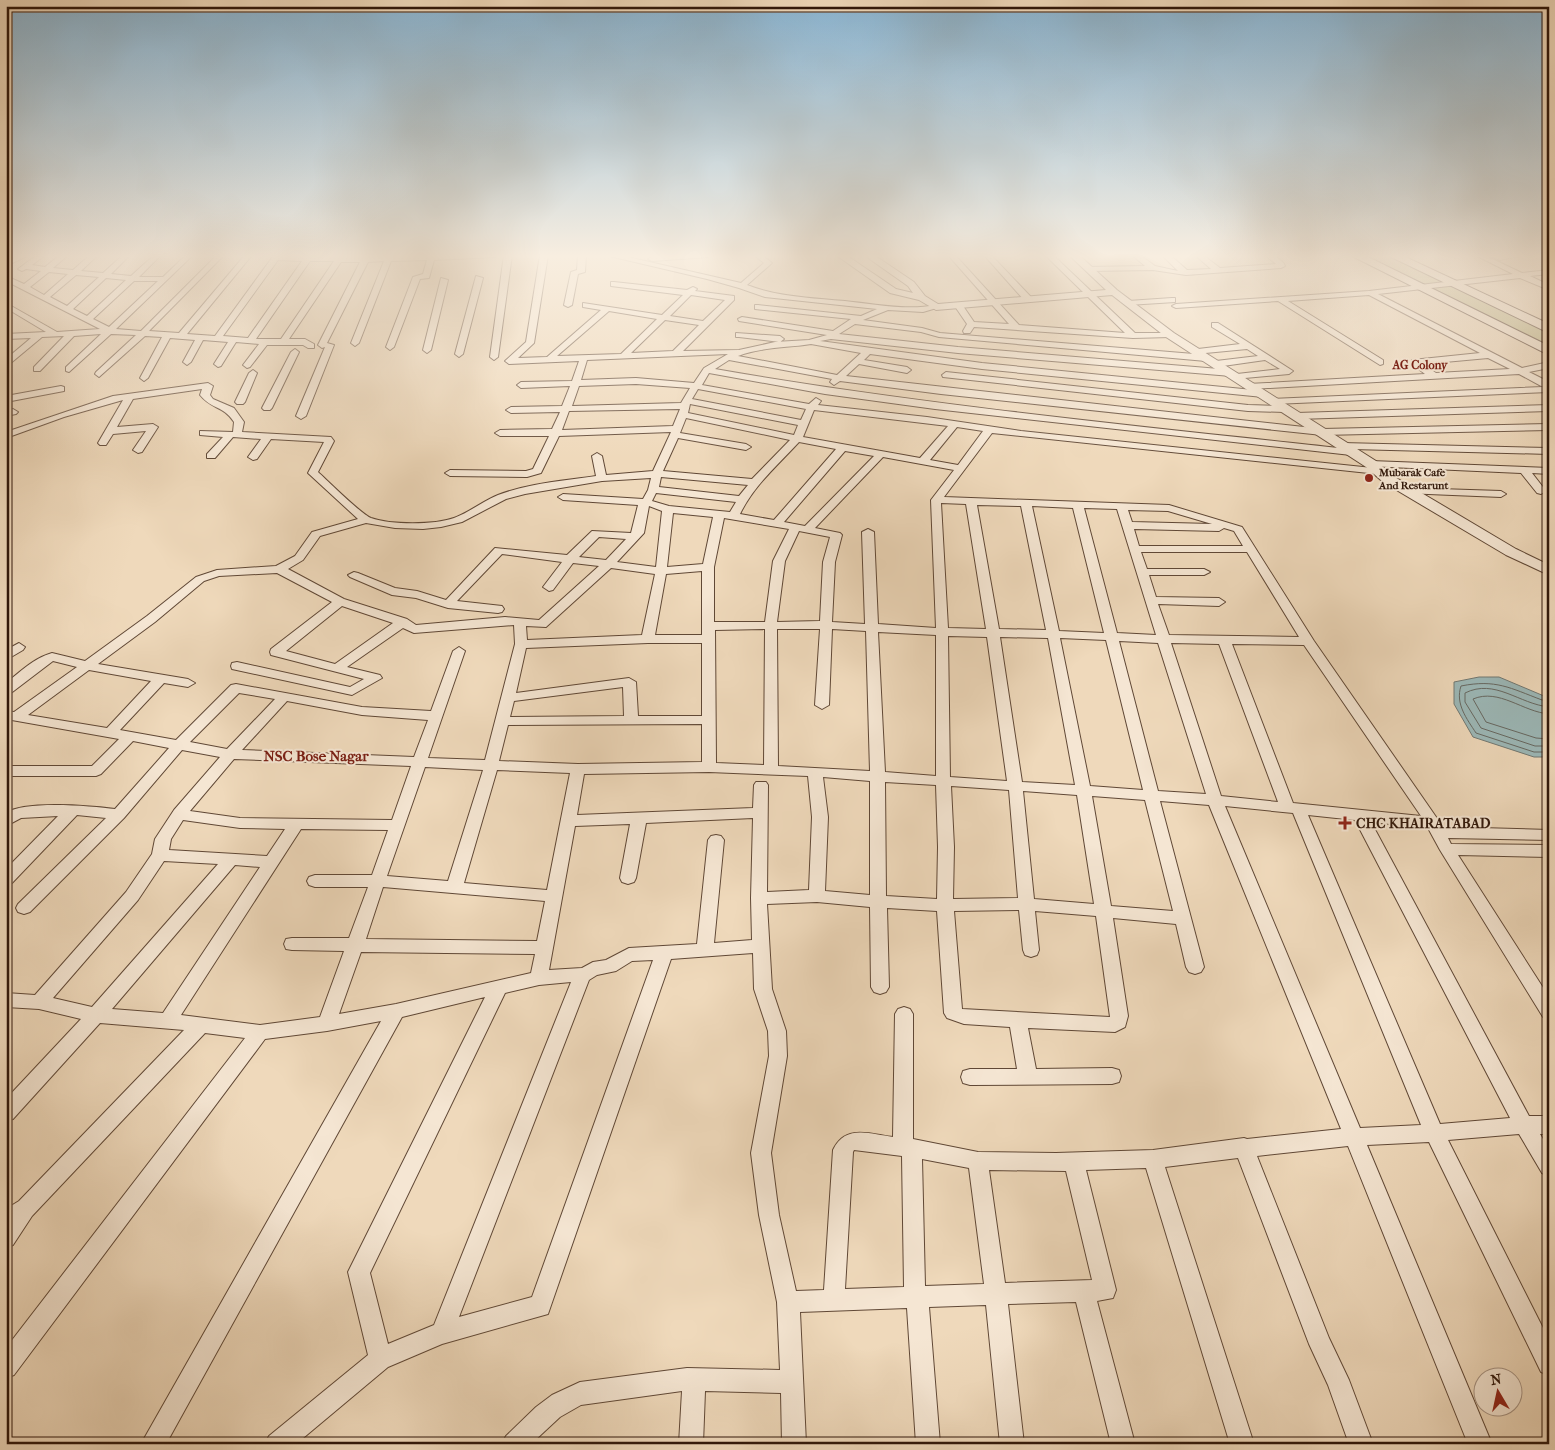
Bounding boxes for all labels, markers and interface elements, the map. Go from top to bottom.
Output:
district label: AG Colony [1392,358,1448,373]
place label: Mubarak Cafe And Restarunt [1378,466,1449,492]
marker: Mubarak Cafe And Restarunt [1363,472,1375,484]
district label: NSC Bose Nagar [263,747,369,765]
place label: CHC KHAIRATABAD [1356,815,1491,832]
marker: CHC KHAIRATABAD [1338,816,1352,830]
north arrow [1472,1368,1522,1418]
text: N [1489,1370,1503,1389]

